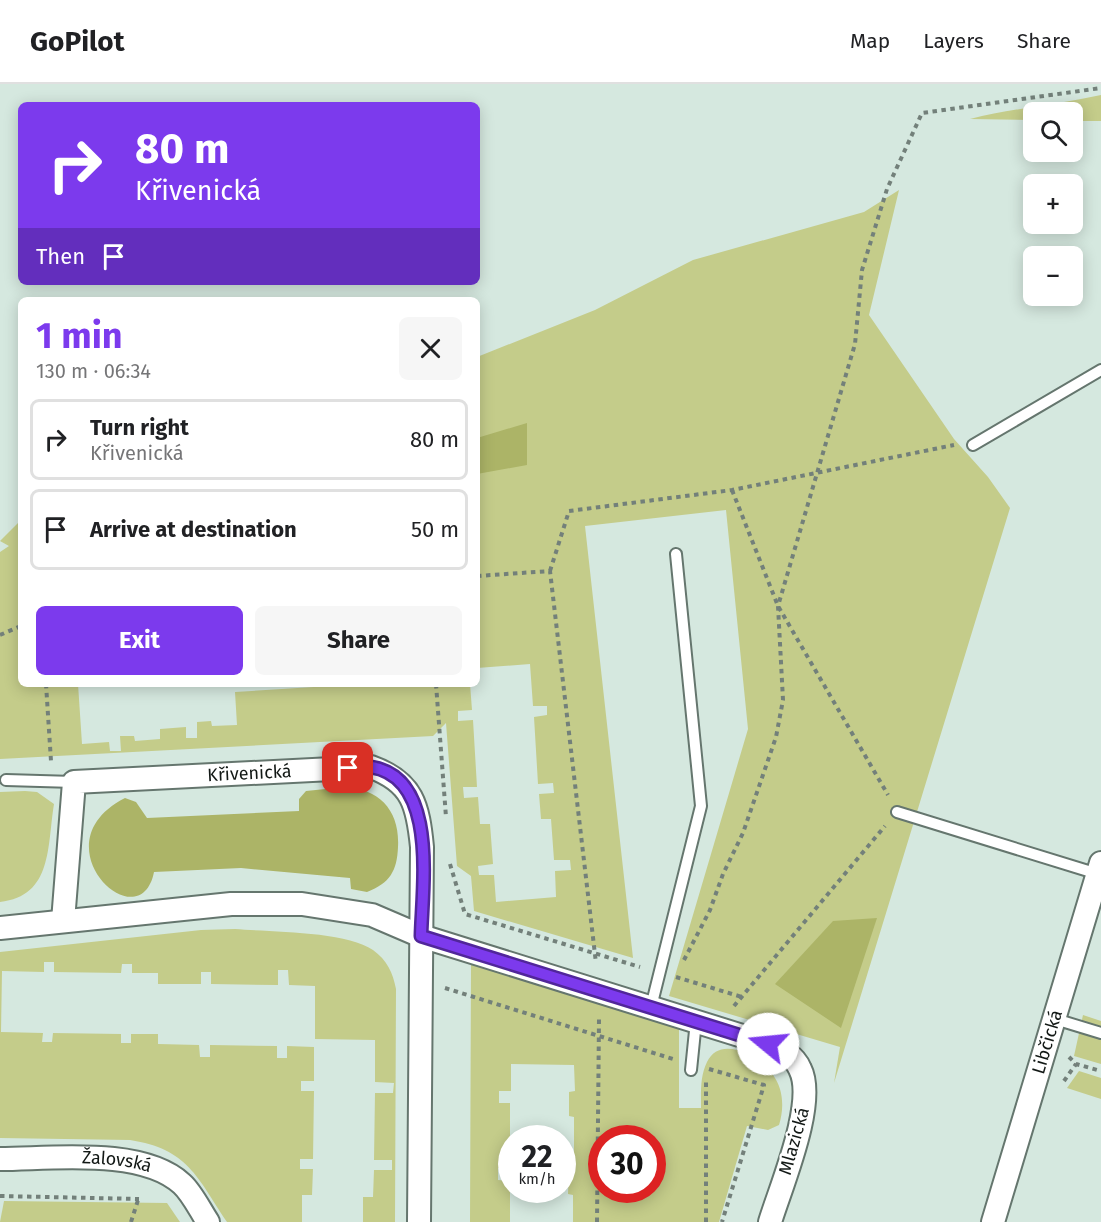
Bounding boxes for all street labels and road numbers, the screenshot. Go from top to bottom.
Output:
street label: Křivenická [207,760,292,786]
street label: Libčická [1027,1007,1067,1077]
street label: Mlazická [774,1105,814,1177]
street label: Žalovská [82,1146,154,1177]

